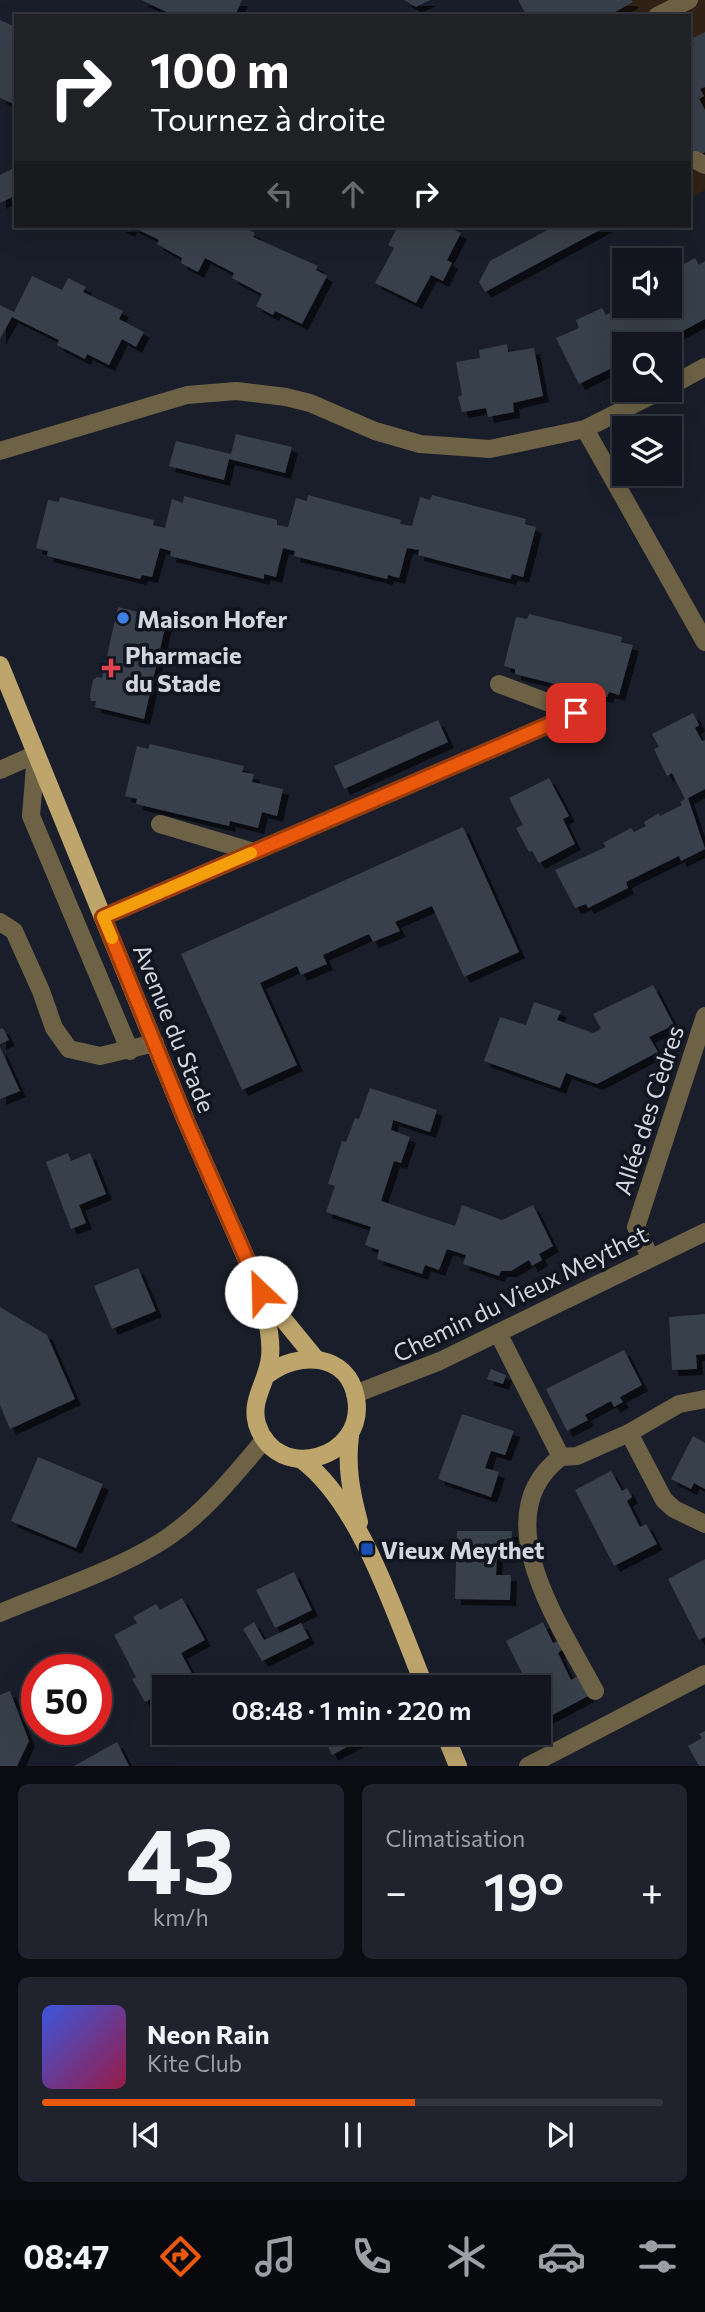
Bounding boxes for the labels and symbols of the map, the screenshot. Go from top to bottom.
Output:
place label: Maison Hofer [137,604,288,633]
marker: Maison Hofer [115,610,131,626]
place label: Pharmacie du Stade [125,640,242,697]
marker: Pharmacie du Stade [103,660,119,676]
pin [546,683,606,743]
street label: Avenue du Stade [128,939,222,1117]
street label: Allée des Cèdres [607,1022,689,1198]
street label: Chemin du Vieux Meythet [388,1219,652,1367]
position arrow [224,1255,298,1329]
place label: Vieux Meythet [381,1535,544,1564]
marker: Vieux Meythet [359,1541,375,1557]
speed limit sign: 50 [21,1654,112,1745]

